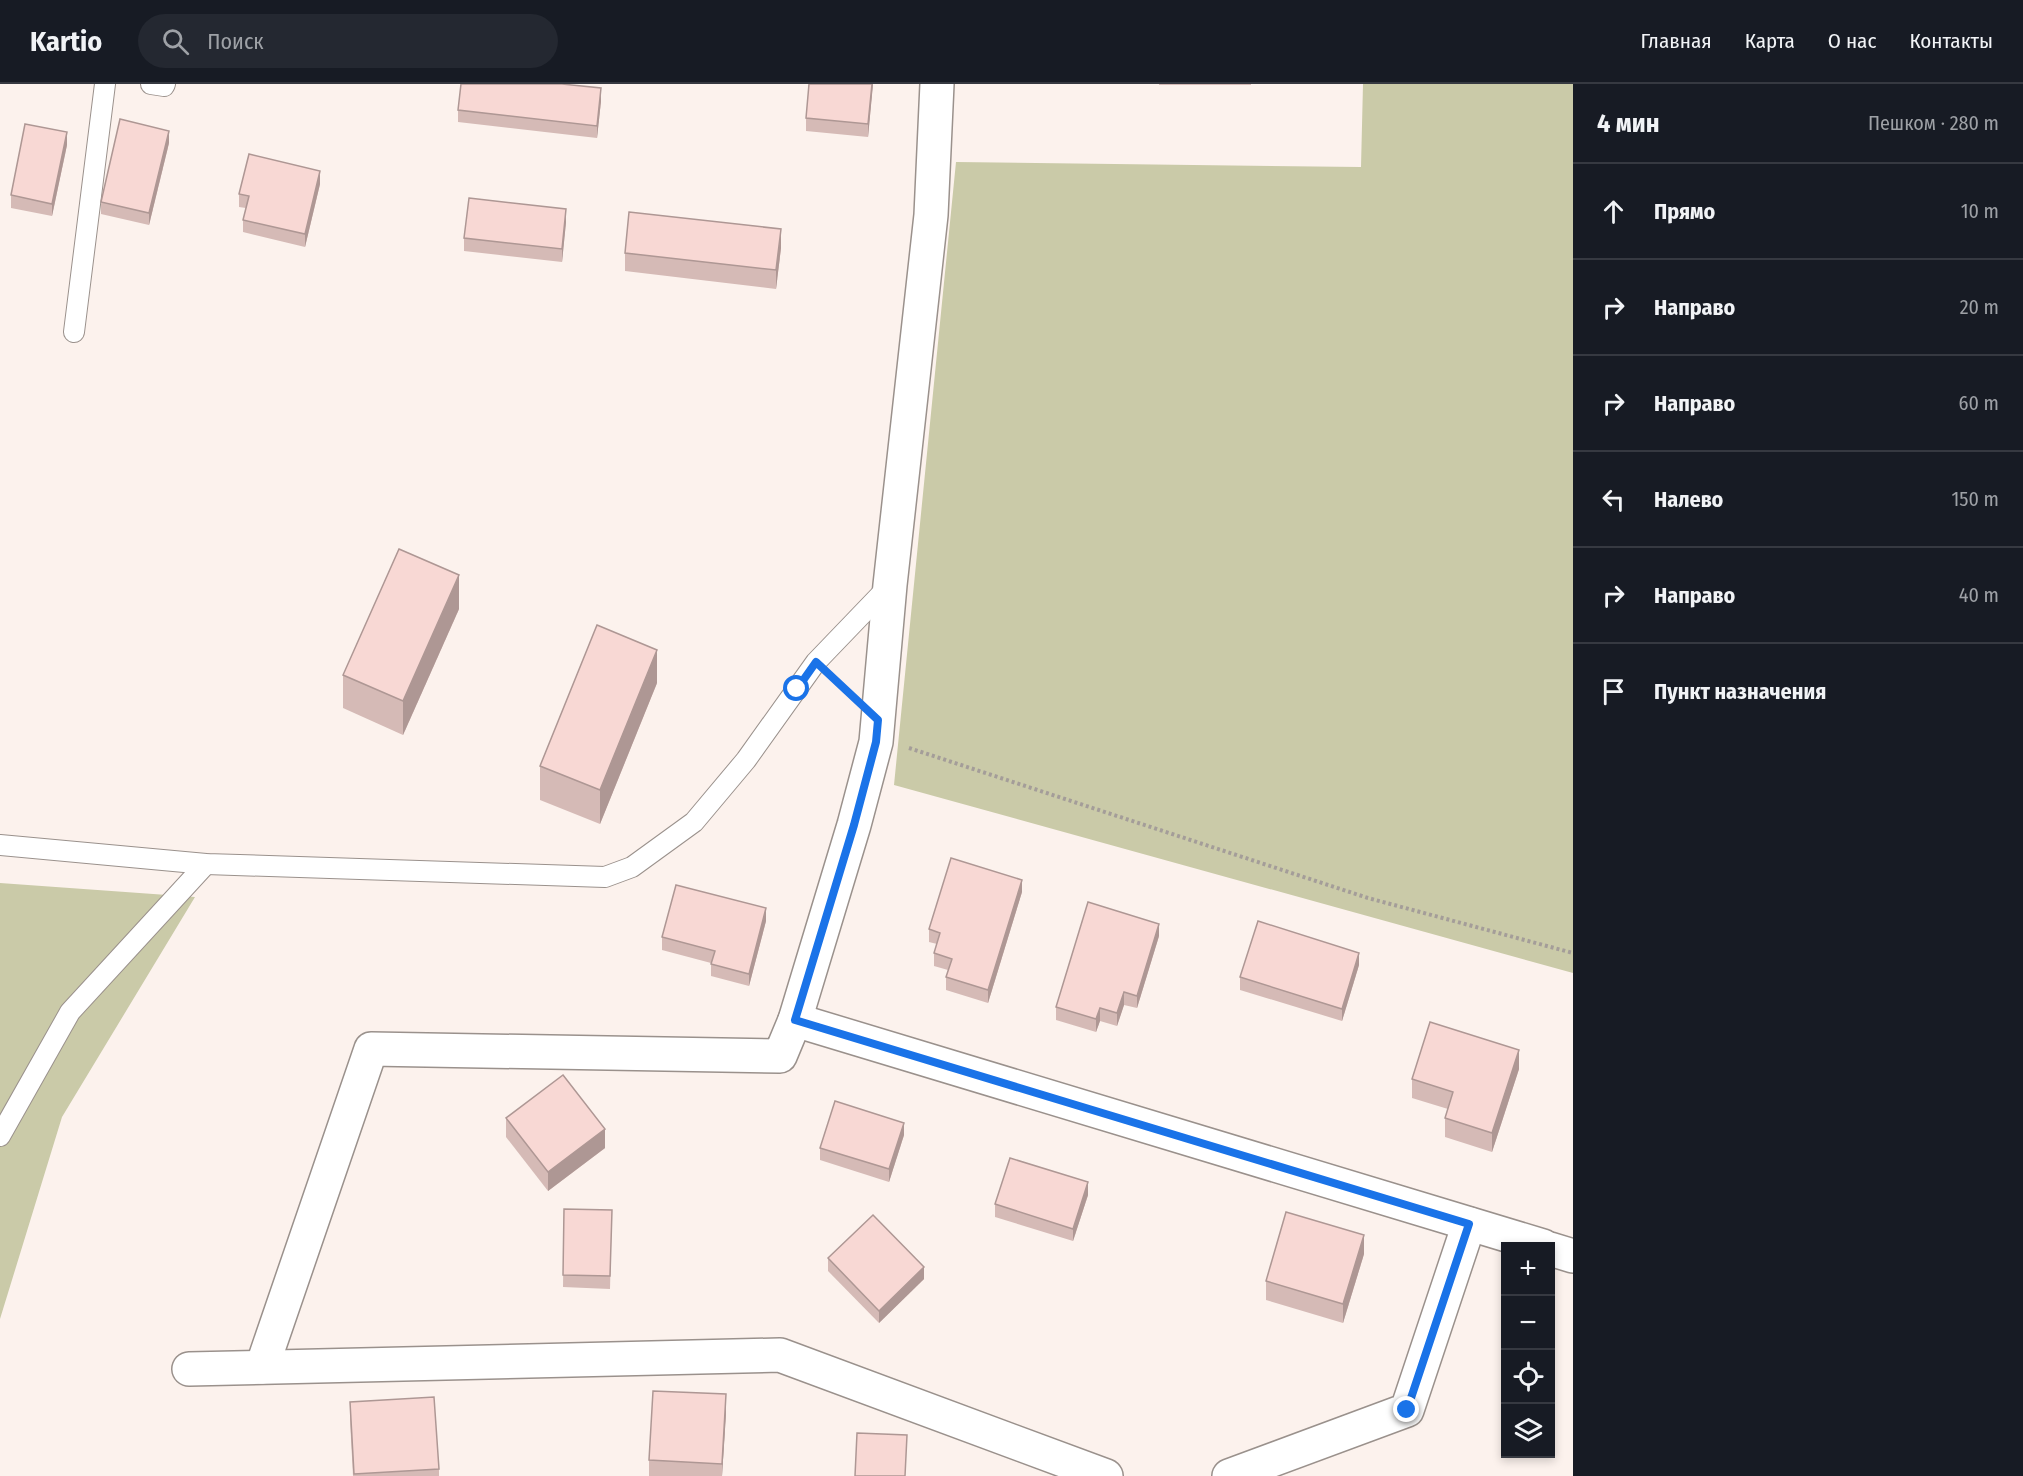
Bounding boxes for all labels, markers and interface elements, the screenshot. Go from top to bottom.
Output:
search box [138,14,558,68]
text: Kartio [30,25,102,58]
icon: search [159,25,192,58]
text: Поиск [207,28,264,55]
text: Главная [1641,28,1712,54]
text: Карта [1745,28,1795,54]
text: О нас [1828,28,1876,54]
text: Контакты [1909,28,1993,54]
text: 4 мин [1597,108,1659,139]
text: Пешком · 280 m [1868,111,1999,135]
icon: ahead [1597,195,1630,228]
text: Прямо [1654,198,1715,225]
text: 10 m [1961,199,1999,223]
icon: right [1597,291,1630,324]
text: Направо [1654,294,1735,321]
text: 20 m [1960,295,1999,319]
icon: right [1597,387,1630,420]
text: Направо [1654,390,1735,417]
text: 60 m [1959,391,1999,415]
icon: left [1597,483,1630,516]
text: Налево [1654,486,1723,513]
text: 150 m [1952,487,1999,511]
icon: right [1597,579,1630,612]
text: Направо [1654,582,1735,609]
text: 40 m [1959,583,1999,607]
route start [783,675,809,701]
icon: arrive [1597,675,1630,708]
text: Пункт назначения [1654,678,1826,705]
map controls [1501,1242,1555,1458]
button: + [1501,1242,1555,1296]
button: − [1501,1296,1555,1350]
button: locate [1501,1350,1555,1404]
route end [1393,1396,1419,1422]
button: layers [1501,1404,1555,1458]

